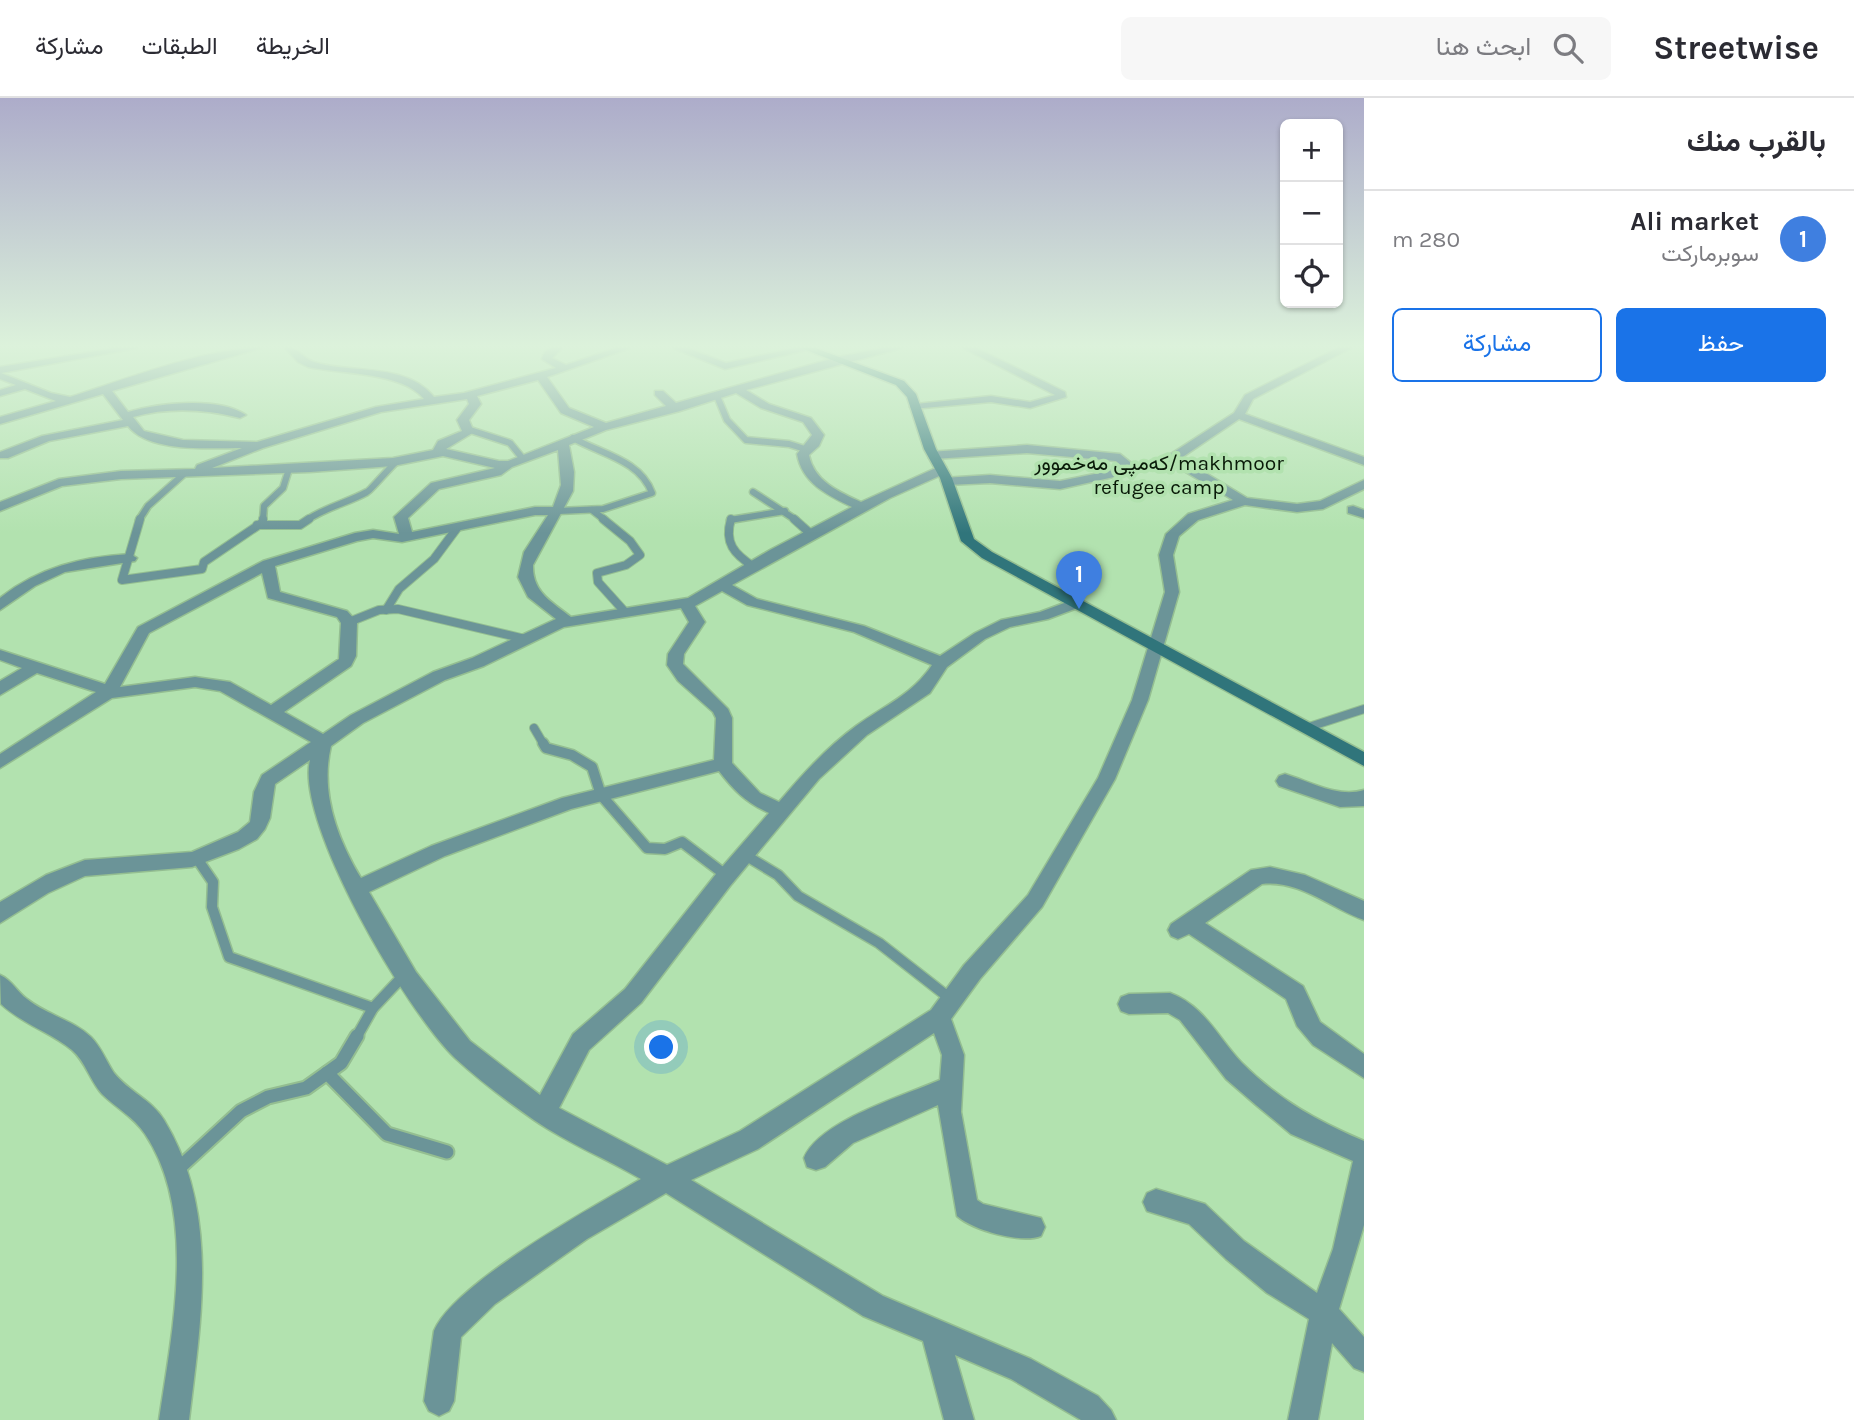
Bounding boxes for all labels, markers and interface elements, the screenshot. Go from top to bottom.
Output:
search box [1121,17,1611,80]
icon: search [1549,29,1587,67]
text: Streetwise [1653,29,1819,67]
text: ابحث هنا [1436,31,1531,62]
text: مشاركة [35,32,103,60]
text: الطبقات [141,32,218,60]
text: الخريطة [256,32,330,60]
map controls [1280,119,1343,308]
button: + [1280,119,1343,182]
text: بالقرب منك [1687,123,1826,159]
button: − [1280,182,1343,245]
text: Ali market [1630,206,1759,237]
text: 280 m [1392,226,1460,253]
text: 1 [1799,226,1807,253]
text: سوبرماركت [1661,240,1759,267]
button: locate [1280,245,1343,308]
button: مشاركة [1392,308,1602,382]
button: حفظ [1616,308,1826,382]
district label: کەمپی مەخموور/makhmoor refugee camp [1033,451,1284,499]
pin: 1 [1056,551,1102,609]
your location [644,1030,678,1064]

